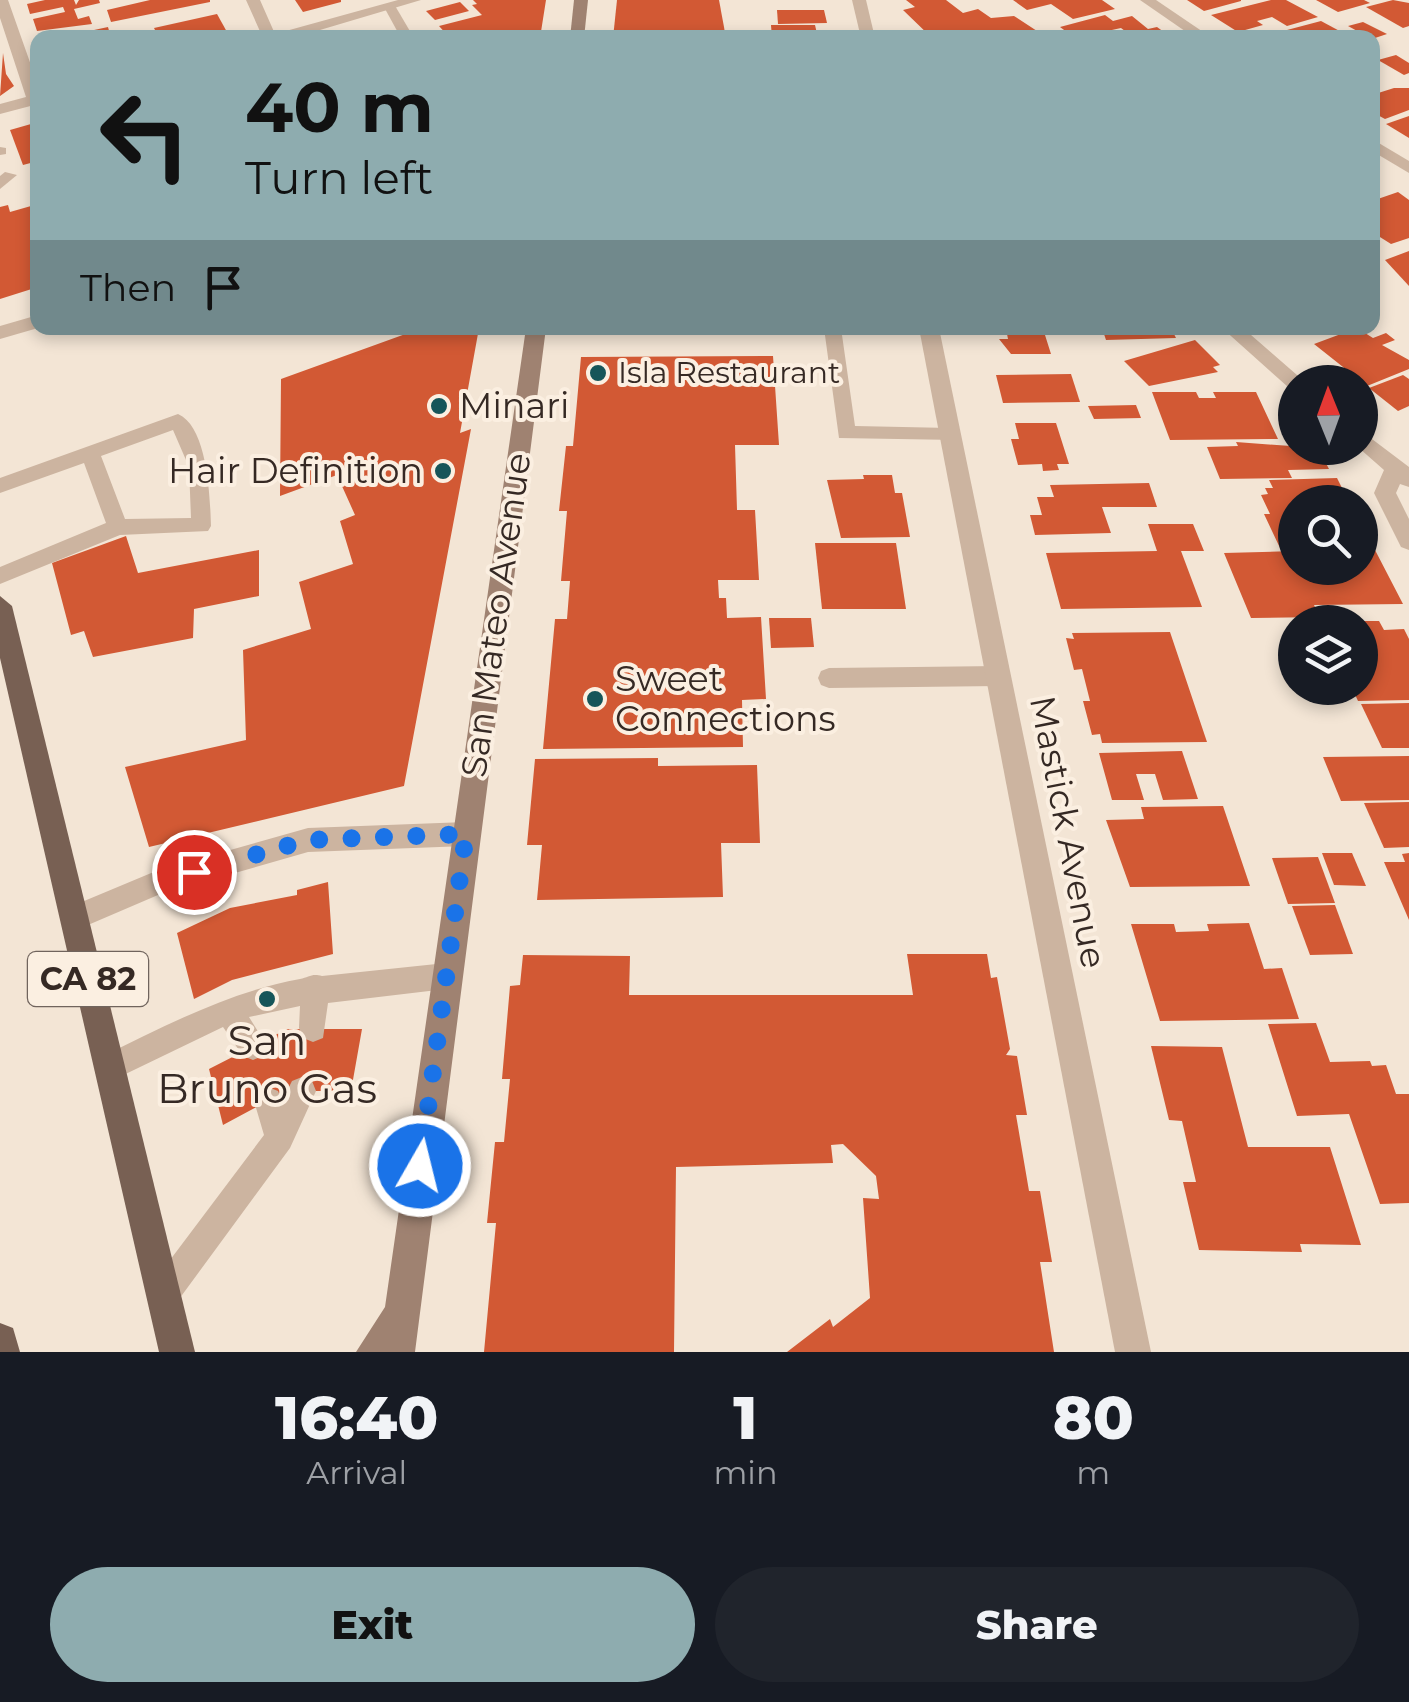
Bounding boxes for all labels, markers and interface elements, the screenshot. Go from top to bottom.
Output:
text: 40 m [245,64,434,150]
icon: left [80,70,210,200]
text: Turn left [245,150,433,205]
icon: arrive [196,260,251,315]
text: Then [80,264,176,311]
place label: Isla Restaurant [618,354,840,391]
marker: Isla Restaurant [587,362,609,384]
north arrow [1278,365,1378,465]
map controls [1278,365,1378,705]
place label: Minari [459,384,569,427]
marker: Minari [428,395,450,417]
place label: Hair Definition [168,449,423,492]
street label: San Mateo Avenue [451,450,540,780]
marker: Hair Definition [432,460,454,482]
button: search [1278,485,1378,585]
button: layers [1278,605,1378,705]
place label: Sweet Connections [615,657,836,740]
marker: Sweet Connections [584,688,606,710]
street label: Mastick Avenue [1021,692,1116,972]
pin [152,830,237,915]
icon: arrive [167,845,222,900]
road number: CA 82 [28,952,148,1006]
marker: San Bruno Gas [256,988,278,1010]
place label: San Bruno Gas [157,1014,377,1114]
position arrow [368,1114,472,1218]
text: 16:40 [275,1381,438,1454]
text: 1 [733,1381,758,1454]
text: 80 [1053,1381,1134,1454]
text: Arrival [306,1453,407,1492]
text: min [713,1453,778,1492]
text: m [1076,1453,1110,1492]
button: Exit [50,1567,695,1682]
button: Share [715,1567,1359,1682]

